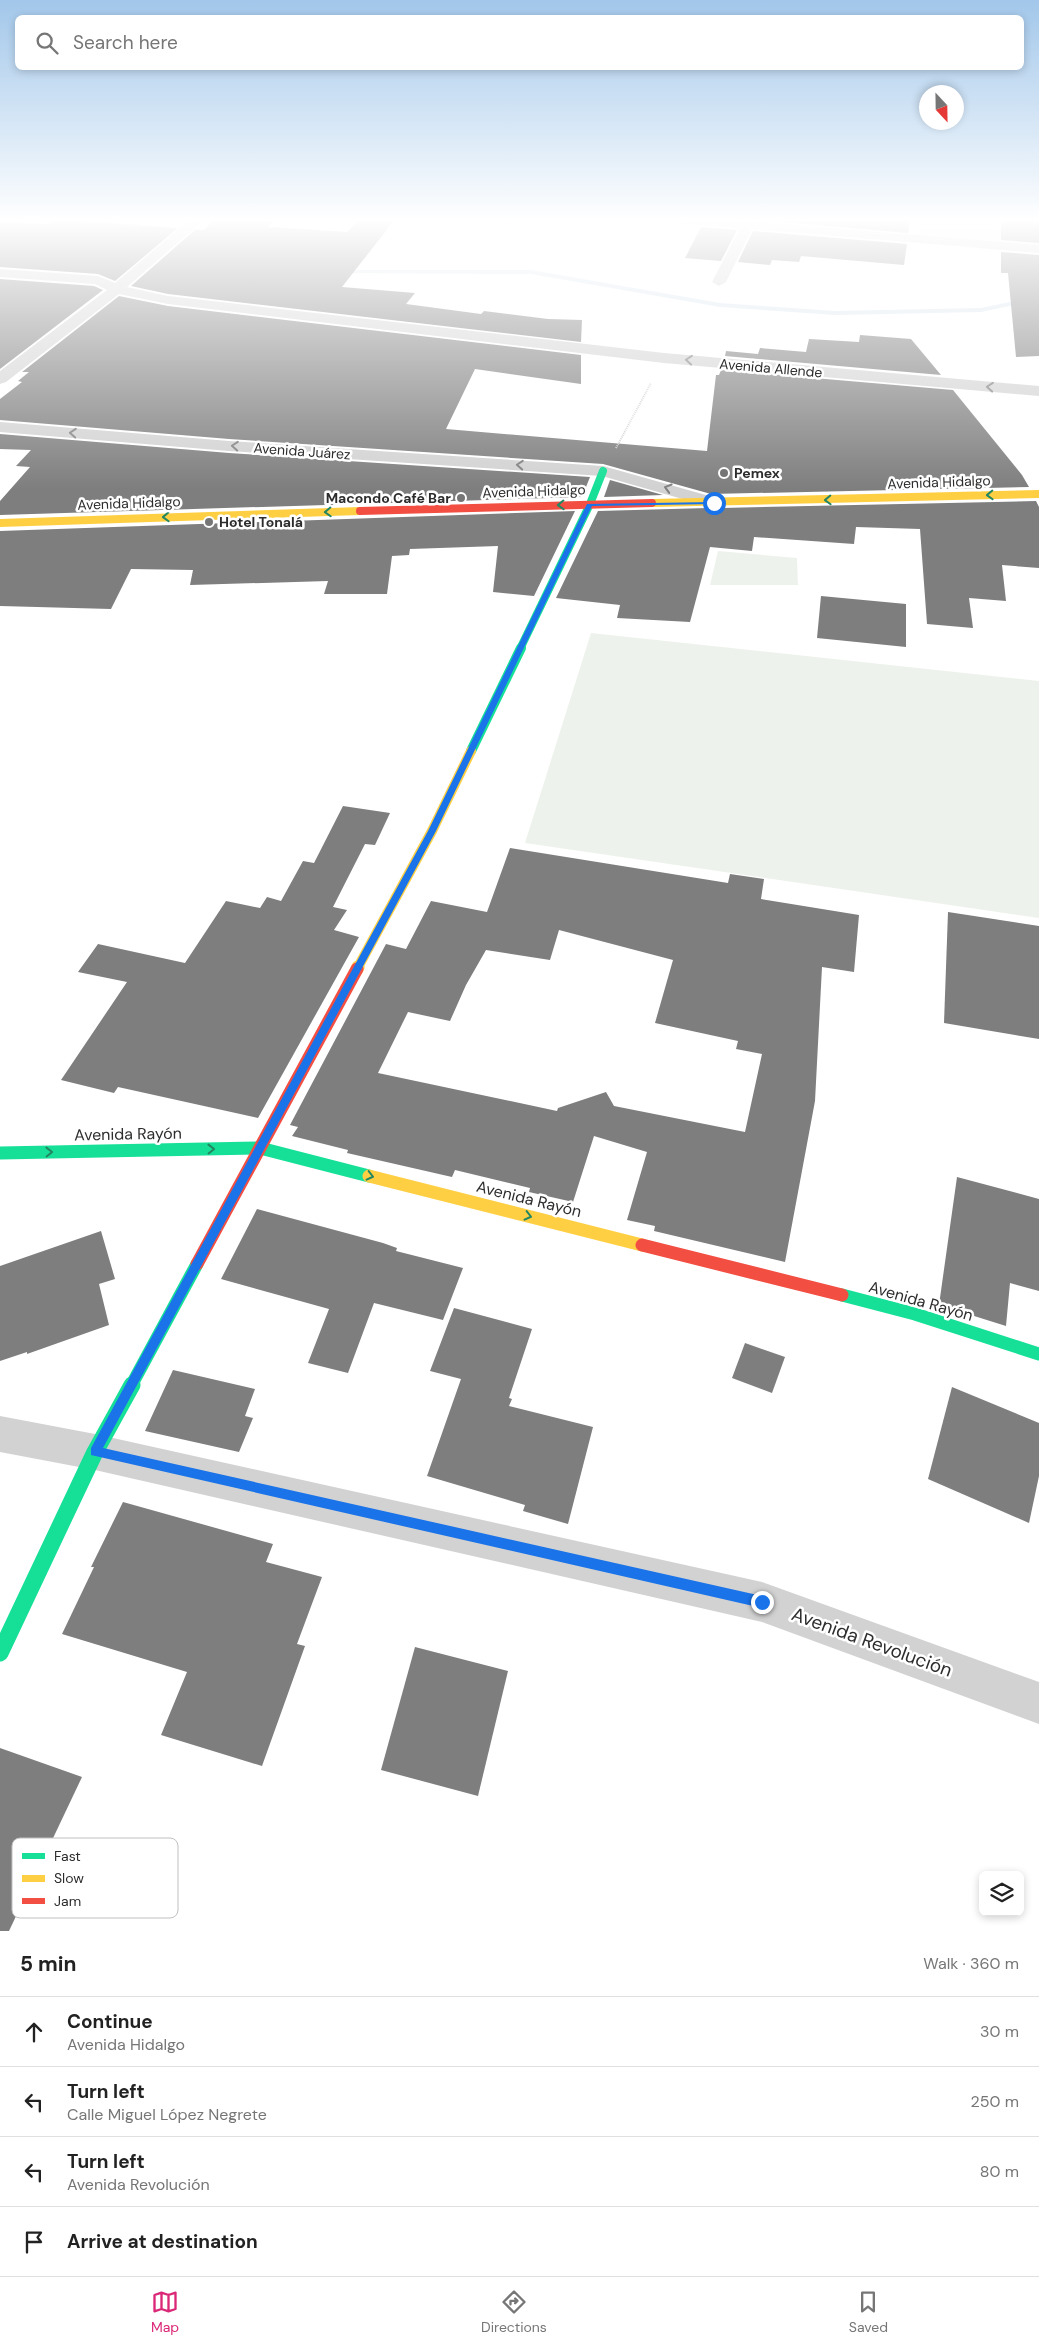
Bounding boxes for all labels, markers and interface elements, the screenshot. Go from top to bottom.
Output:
search box [15,15,1024,70]
icon: search [33,29,61,57]
text: Search here [73,30,178,55]
north arrow [919,85,964,130]
one-way arrow [685,355,693,366]
street label: Avenida Allende [719,355,823,381]
one-way arrow [986,382,994,393]
one-way arrow [69,428,77,439]
street label: Avenida Juárez [253,439,351,463]
one-way arrow [231,441,239,452]
one-way arrow [515,460,523,471]
place label: Pemex [734,464,780,482]
marker: Pemex [718,467,730,479]
street label: Avenida Hidalgo [887,471,991,493]
street label: Avenida Hidalgo [482,480,586,502]
one-way arrow [664,484,672,494]
place label: Macondo Café Bar [326,489,451,507]
one-way arrow [986,490,994,501]
street label: Avenida Hidalgo [77,492,181,514]
marker: Macondo Café Bar [455,492,467,504]
route start [703,492,726,515]
one-way arrow [824,495,832,505]
one-way arrow [556,500,564,510]
one-way arrow [324,507,332,517]
one-way arrow [161,512,169,523]
place label: Hotel Tonalá [219,513,303,531]
marker: Hotel Tonalá [203,516,215,528]
street label: Avenida Rayón [74,1123,182,1145]
one-way arrow [208,1144,215,1154]
one-way arrow [45,1147,53,1157]
one-way arrow [366,1170,375,1181]
street label: Avenida Rayón [474,1176,584,1222]
one-way arrow [523,1210,532,1221]
street label: Avenida Rayón [866,1276,976,1326]
route end [751,1591,774,1614]
street label: Avenida Revolución [788,1601,956,1683]
legend [12,1838,178,1918]
text: Fast [54,1847,81,1865]
text: Slow [54,1869,84,1887]
map controls [979,1871,1024,1916]
button: layers [979,1871,1024,1916]
text: Jam [54,1892,81,1910]
text: 5 min [20,1950,76,1978]
text: Walk · 360 m [923,1953,1019,1974]
text: Continue [67,2009,153,2034]
icon: ahead [20,2018,48,2046]
text: 30 m [980,2021,1019,2042]
text: Avenida Hidalgo [67,2034,185,2055]
text: Turn left [67,2079,145,2104]
icon: left [20,2088,48,2116]
text: 250 m [971,2091,1019,2112]
text: Calle Miguel López Negrete [67,2104,267,2125]
text: Turn left [67,2149,145,2174]
icon: left [20,2158,48,2186]
text: 80 m [980,2161,1019,2182]
text: Avenida Revolución [67,2174,210,2195]
icon: arrive [20,2228,48,2256]
text: Arrive at destination [67,2229,258,2254]
tab: Map [151,2288,179,2336]
tab: Directions [481,2288,547,2336]
tab: Saved [849,2288,888,2336]

